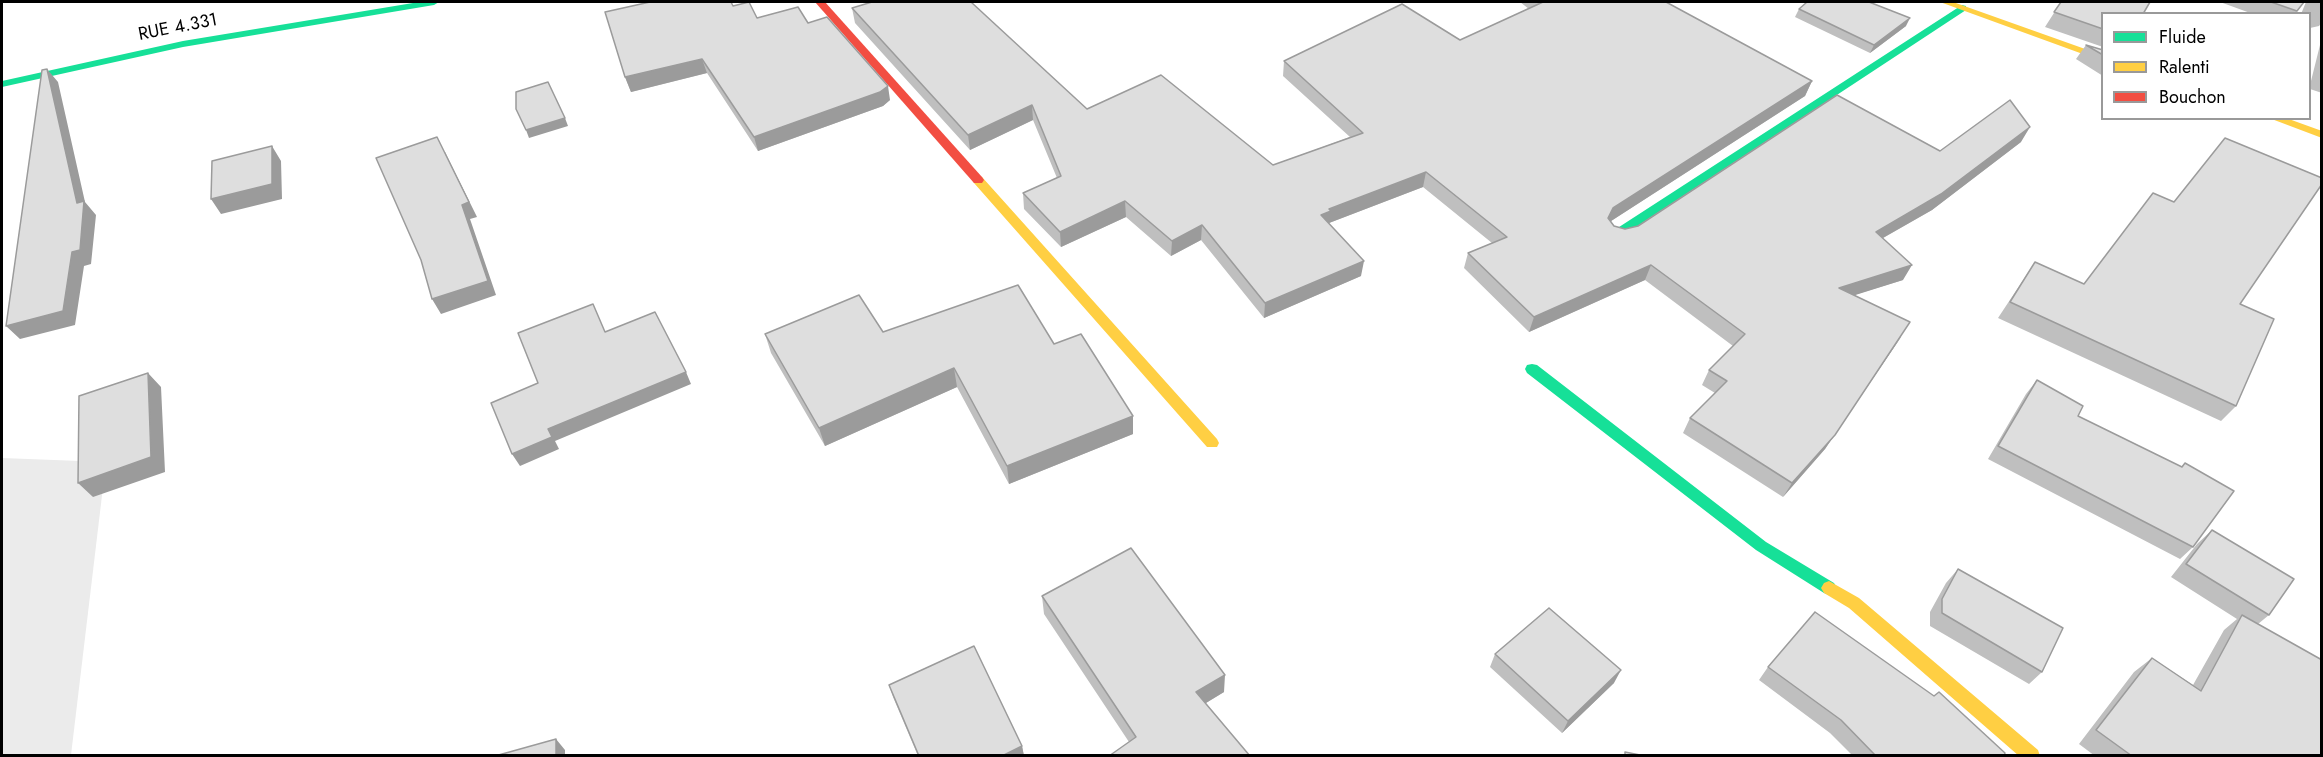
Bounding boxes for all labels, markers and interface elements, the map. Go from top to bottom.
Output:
street label: RUE 4.331 [137,10,219,46]
legend [2101,12,2311,120]
text: Fluide [2159,24,2206,50]
text: Ralenti [2159,54,2210,80]
text: Bouchon [2159,84,2226,110]

